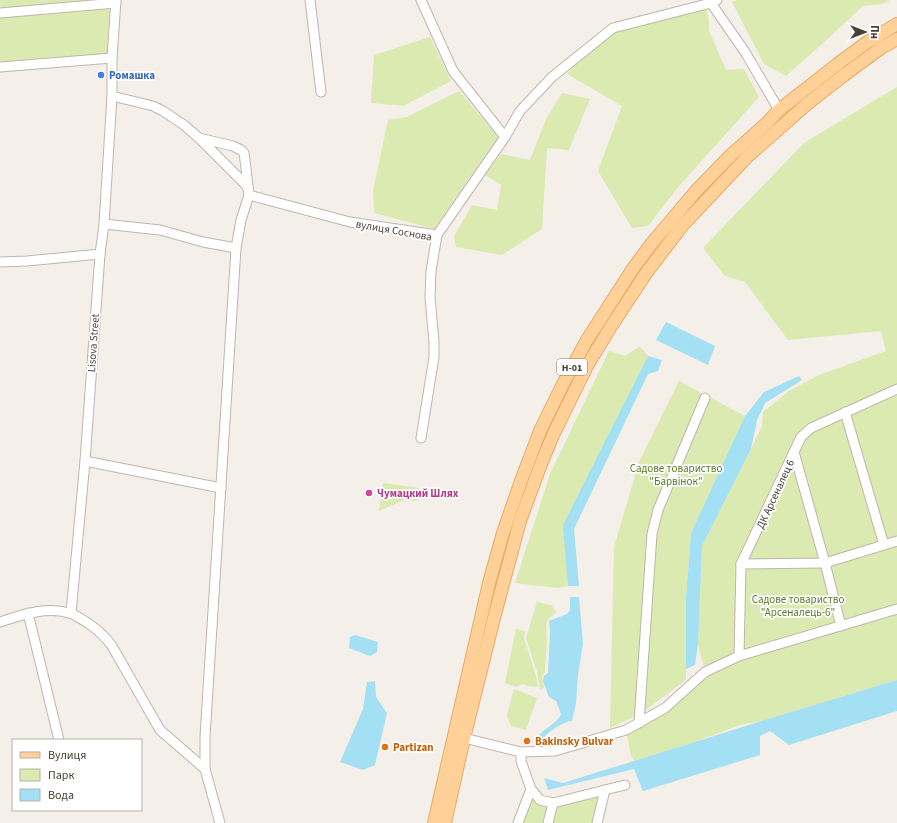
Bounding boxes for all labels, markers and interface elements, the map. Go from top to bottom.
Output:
north arrow [845,12,885,52]
text: Пн [867,25,882,39]
place label: Ромашка [109,68,155,83]
marker: Ромашка [96,70,106,80]
street label: вулиця Соснова [355,216,433,245]
street label: Lisova Street [84,313,103,373]
road number: Н-01 [557,359,587,375]
street label: ДК Арсеналец 6 [753,457,798,531]
park label: Садове товариство "Барвінок" [630,461,722,489]
place label: Чумацкий Шлях [377,486,459,501]
marker: Чумацкий Шлях [364,488,374,498]
park label: Садове товариство "Арсеналець-6" [752,592,844,620]
place label: Bakinsky Bulvar [535,734,614,749]
marker: Bakinsky Bulvar [522,736,532,746]
legend [12,739,142,811]
place label: Partizan [393,740,434,755]
marker: Partizan [380,742,390,752]
text: Вулиця [48,747,86,764]
text: Парк [48,767,74,784]
text: Вода [48,787,74,804]

